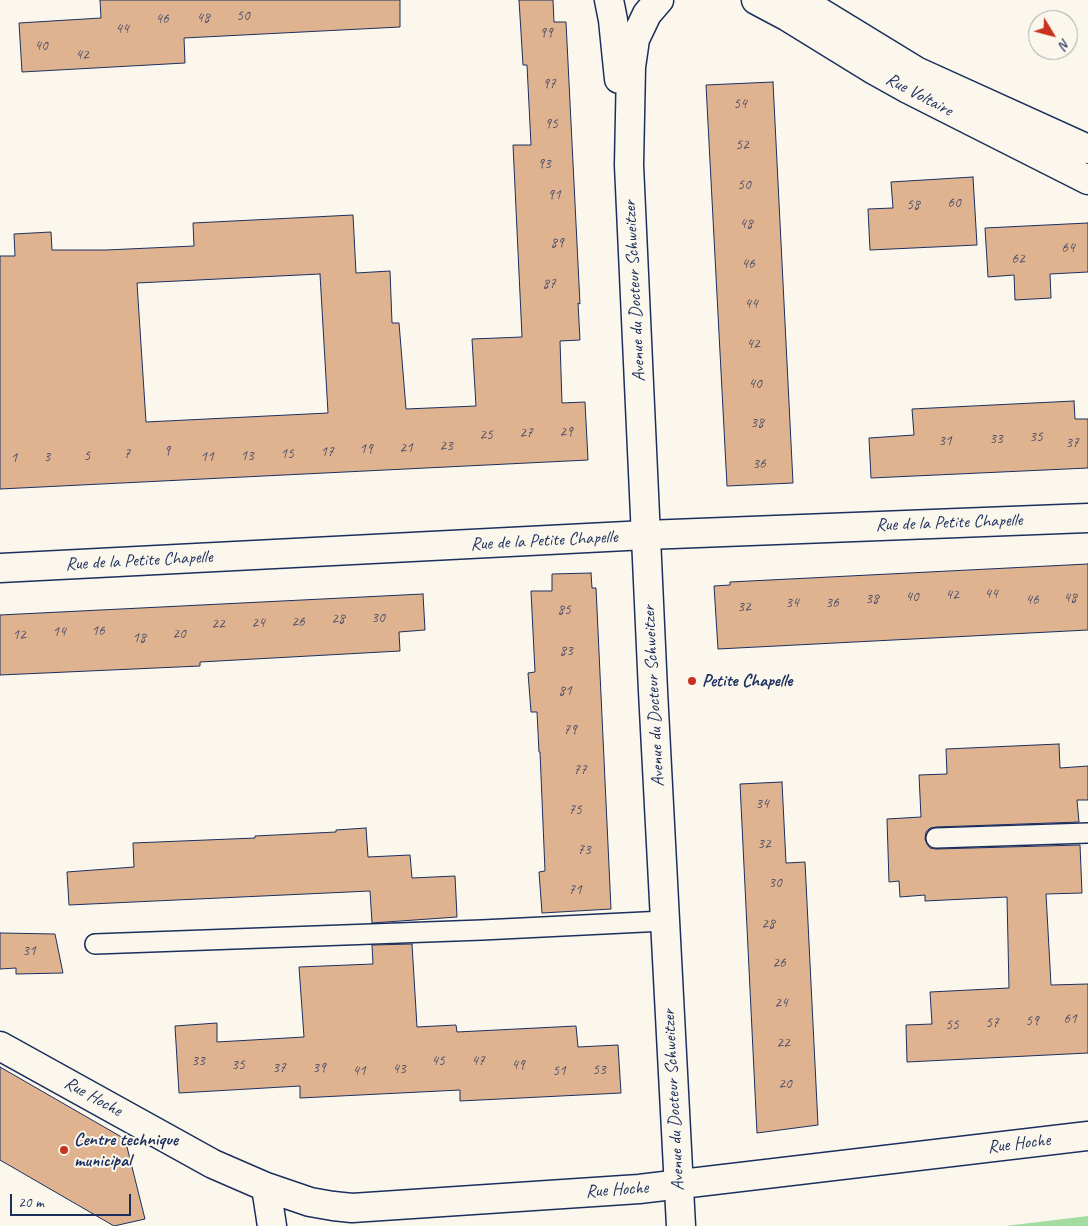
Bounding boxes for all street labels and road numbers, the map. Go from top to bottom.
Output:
street label: Rue Voltaire [882,68,956,122]
street label: Avenue du Docteur Schweitzer [619,200,651,382]
street label: Rue de la Petite Chapelle [875,510,1023,536]
street label: Rue de la Petite Chapelle [470,526,618,556]
street label: Rue de la Petite Chapelle [65,546,213,576]
street label: Avenue du Docteur Schweitzer [638,605,670,787]
street label: Avenue du Docteur Schweitzer [658,1009,690,1191]
street label: Rue Hoche [60,1072,126,1122]
street label: Rue Hoche [986,1129,1052,1159]
street label: Rue Hoche [585,1177,649,1203]

